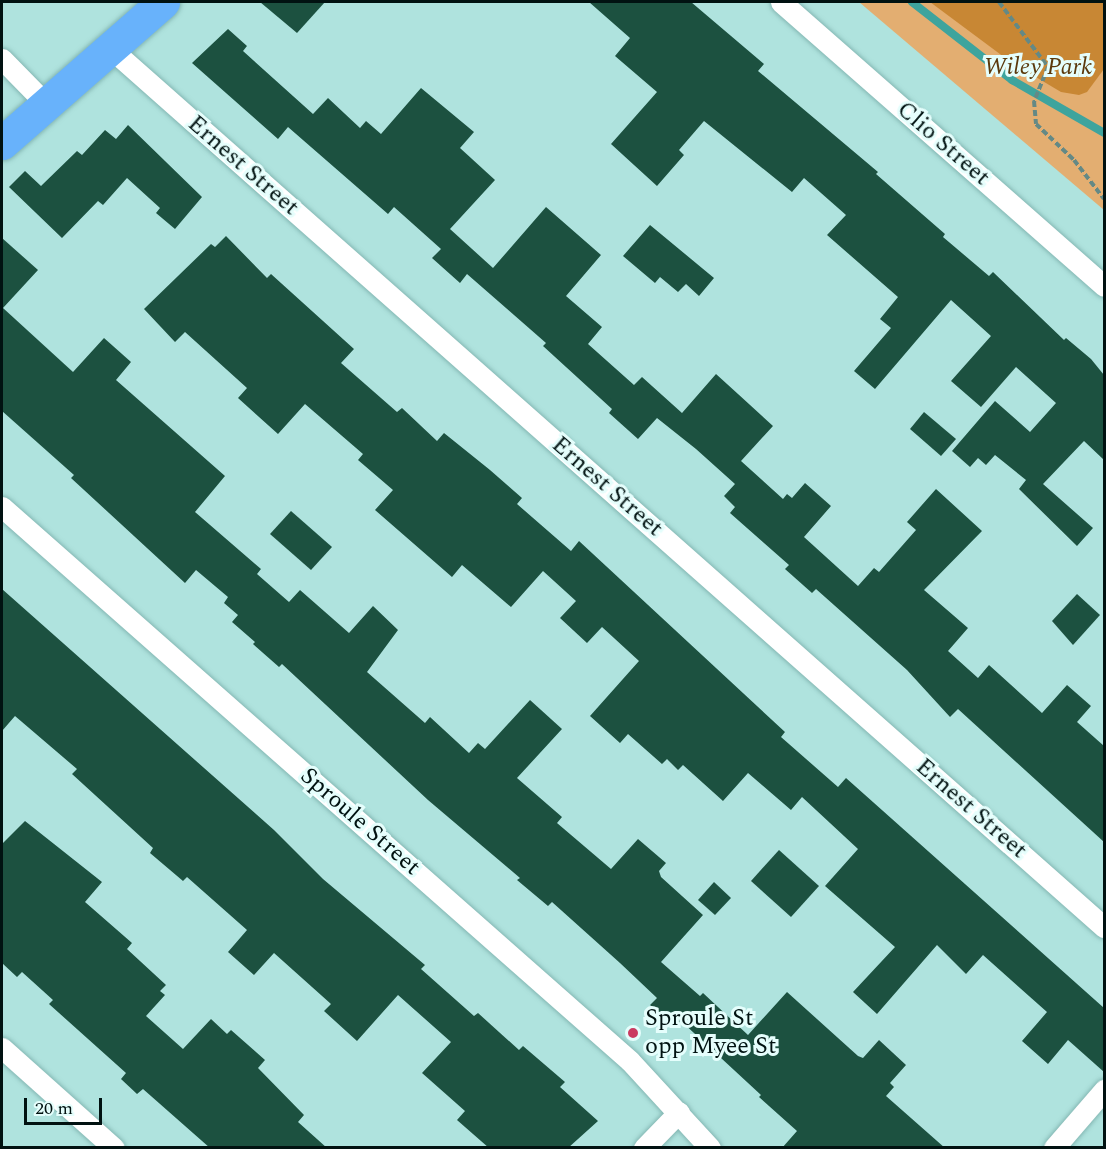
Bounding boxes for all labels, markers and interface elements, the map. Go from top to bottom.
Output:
park label: Wiley Park [984,54,1092,82]
street label: Clio Street [891,96,995,192]
street label: Ernest Street [181,110,305,222]
street label: Ernest Street [545,431,669,543]
street label: Ernest Street [909,753,1033,865]
street label: Sproule Street [294,762,426,882]
place label: Sproule St opp Myee St [645,1005,776,1061]
marker: Sproule St opp Myee St [626,1026,640,1040]
scale bar [27,1086,105,1124]
text: 20 m [35,1095,73,1122]

